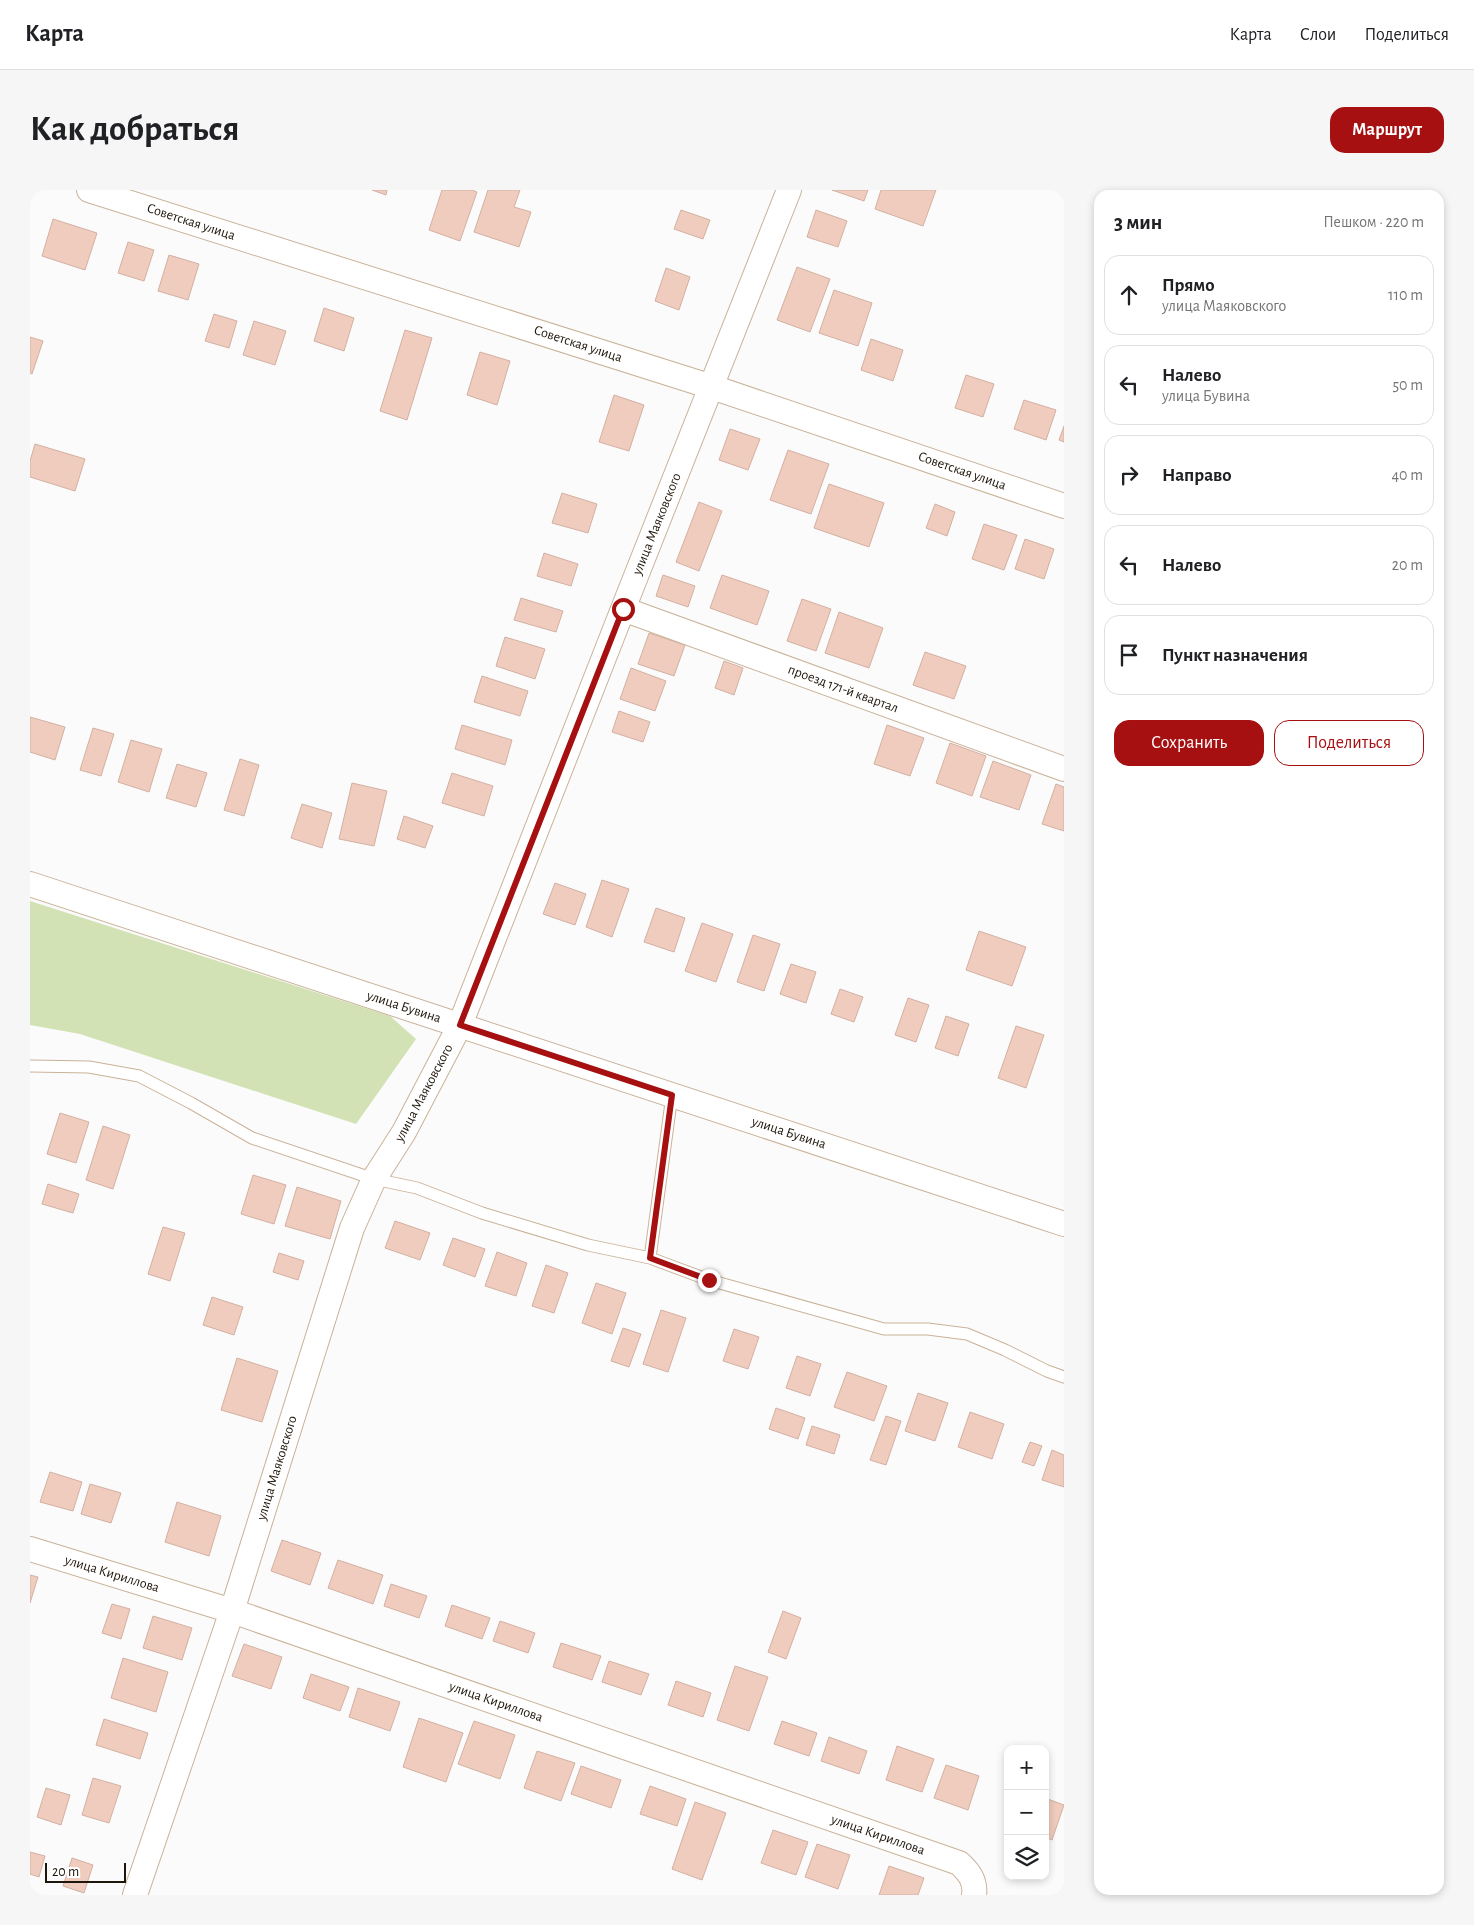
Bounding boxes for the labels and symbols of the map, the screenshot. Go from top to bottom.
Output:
street label: Советская улица [145,201,238,243]
street label: Советская улица [532,323,625,365]
street label: Советская улица [916,449,1008,493]
street label: улица Маяковского [630,471,684,578]
route start [612,598,635,621]
street label: проезд 171-й квартал [786,663,900,715]
street label: улица Бувина [364,988,443,1026]
street label: улица Маяковского [392,1042,456,1145]
street label: улица Бувина [749,1114,828,1152]
route end [698,1269,721,1292]
street label: улица Маяковского [254,1414,300,1523]
street label: улица Кириллова [62,1553,162,1595]
street label: улица Кириллова [446,1679,545,1725]
street label: улица Кириллова [828,1812,927,1858]
scale bar [45,1860,126,1883]

